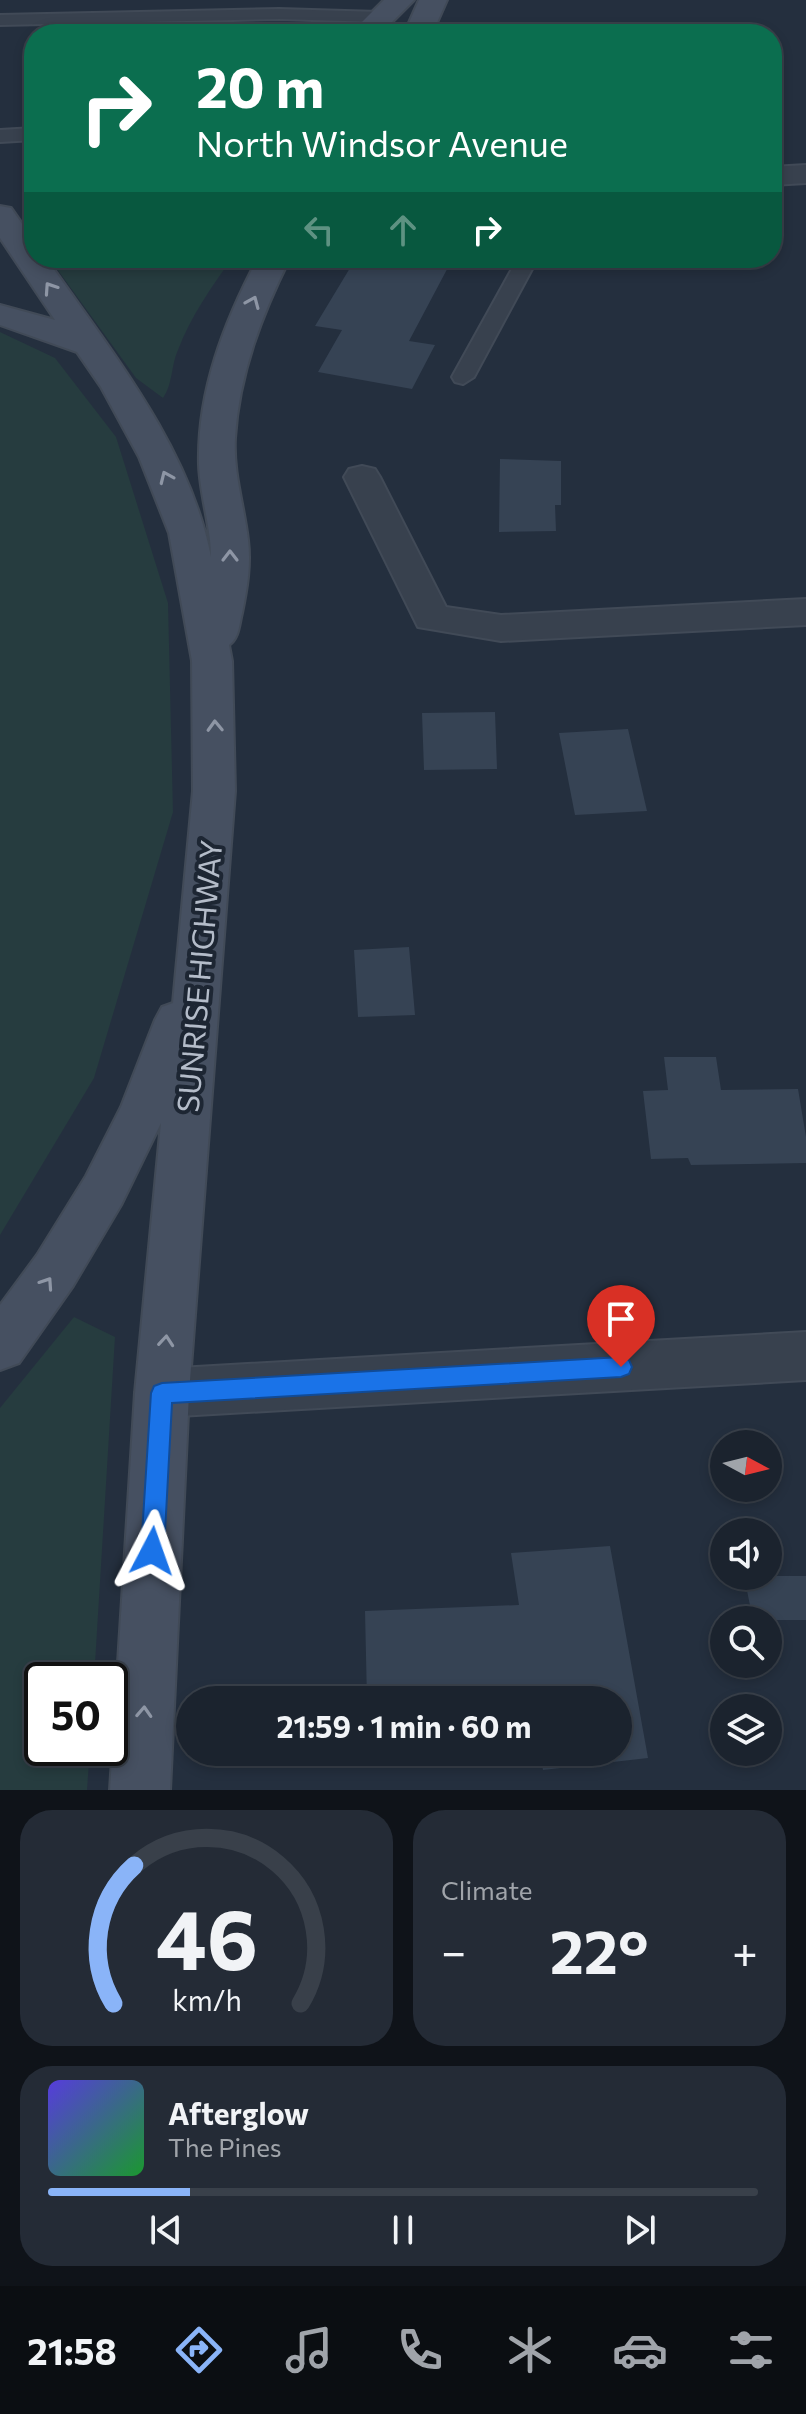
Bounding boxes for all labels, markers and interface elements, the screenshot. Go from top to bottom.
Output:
text: 20 m [196,51,324,120]
icon: right [64,56,168,160]
text: North Windsor Avenue [196,120,568,164]
icon: left [297,208,341,252]
icon: ahead [381,208,425,252]
icon: right [465,208,509,252]
one-way arrow [45,282,60,297]
one-way arrow [243,296,259,311]
one-way arrow [160,471,176,485]
one-way arrow [221,549,239,562]
one-way arrow [206,719,223,732]
street label: SUNRISE HIGHWAY [168,838,228,1114]
one-way arrow [37,1278,52,1292]
pin [587,1285,655,1367]
icon: arrive [599,1297,643,1341]
one-way arrow [157,1334,174,1347]
north arrow [710,1430,782,1502]
map controls [710,1430,782,1766]
position arrow [110,1509,194,1593]
button: sound [710,1518,782,1590]
button: search [710,1606,782,1678]
speed limit sign: 50 [24,1662,128,1766]
button: layers [710,1694,782,1766]
one-way arrow [135,1705,152,1718]
text: 21:59 · 1 min · 60 m [277,1707,531,1744]
text: Climate [441,1874,533,1905]
text: 46 [155,1885,258,1987]
text: 22° [550,1913,648,1986]
text: − [441,1923,466,1977]
text: + [732,1923,758,1977]
text: km/h [172,1982,241,2017]
text: Afterglow [168,2094,309,2131]
text: The Pines [168,2131,282,2162]
icon: previous [144,2208,188,2252]
icon: pause [381,2208,425,2252]
icon: next [618,2208,662,2252]
icon: directions [171,2322,227,2378]
icon: music [281,2322,337,2378]
icon: phone [392,2322,448,2378]
icon: climate [502,2322,558,2378]
icon: car [612,2322,668,2378]
icon: filters [723,2322,779,2378]
text: 21:58 [27,2328,117,2372]

